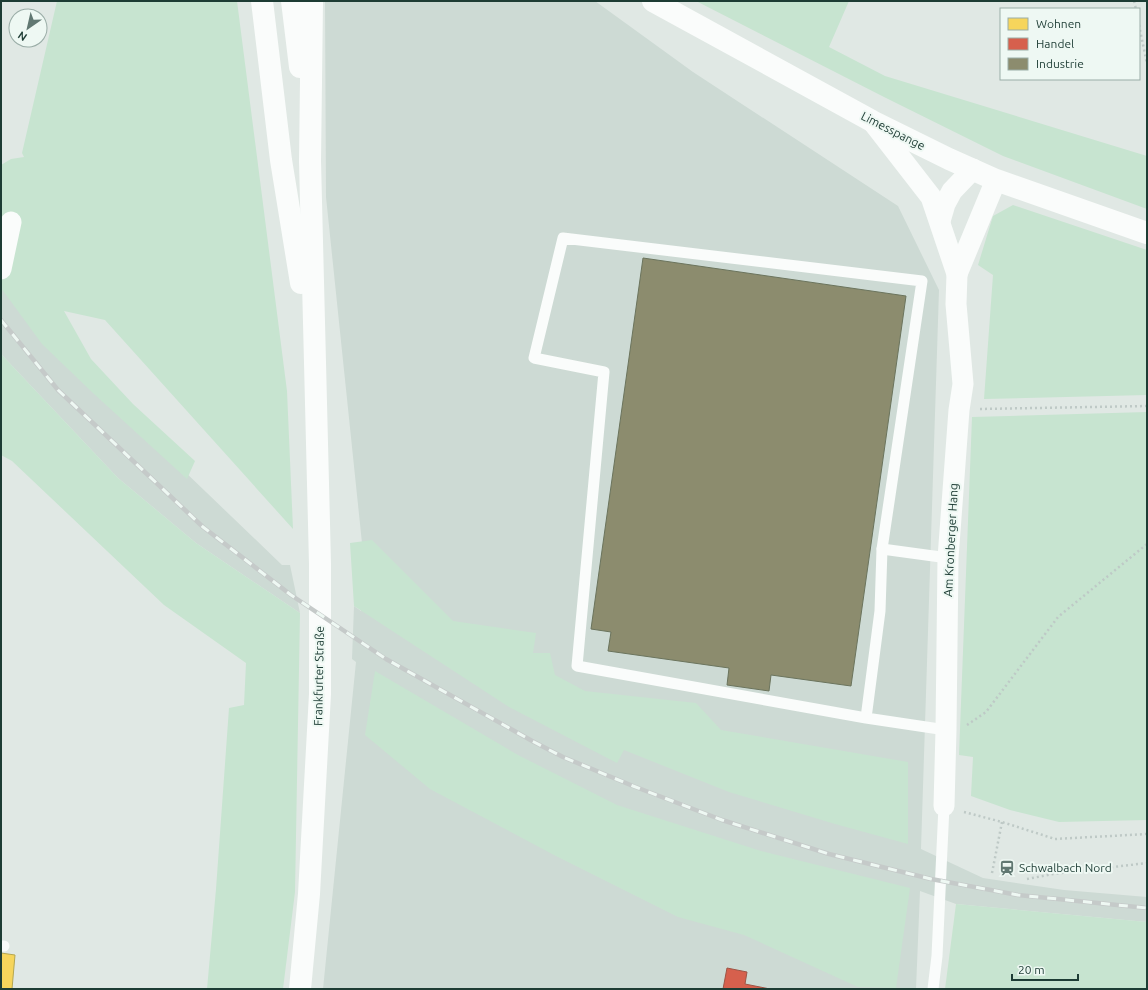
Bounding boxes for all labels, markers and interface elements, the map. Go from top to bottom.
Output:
north arrow [8,8,48,48]
legend [1000,8,1140,80]
text: Wohnen [1036,17,1081,30]
text: N [16,29,29,44]
text: Handel [1036,37,1074,50]
text: Industrie [1036,57,1084,70]
street label: Limesspange [859,109,927,152]
street label: Am Kronberger Hang [941,483,960,597]
street label: Frankfurter Straße [311,626,326,726]
station icon: Schwalbach Nord [998,859,1016,877]
place label: Schwalbach Nord [1019,861,1112,874]
scale bar [1012,956,1078,982]
text: 20 m [1018,963,1045,976]

